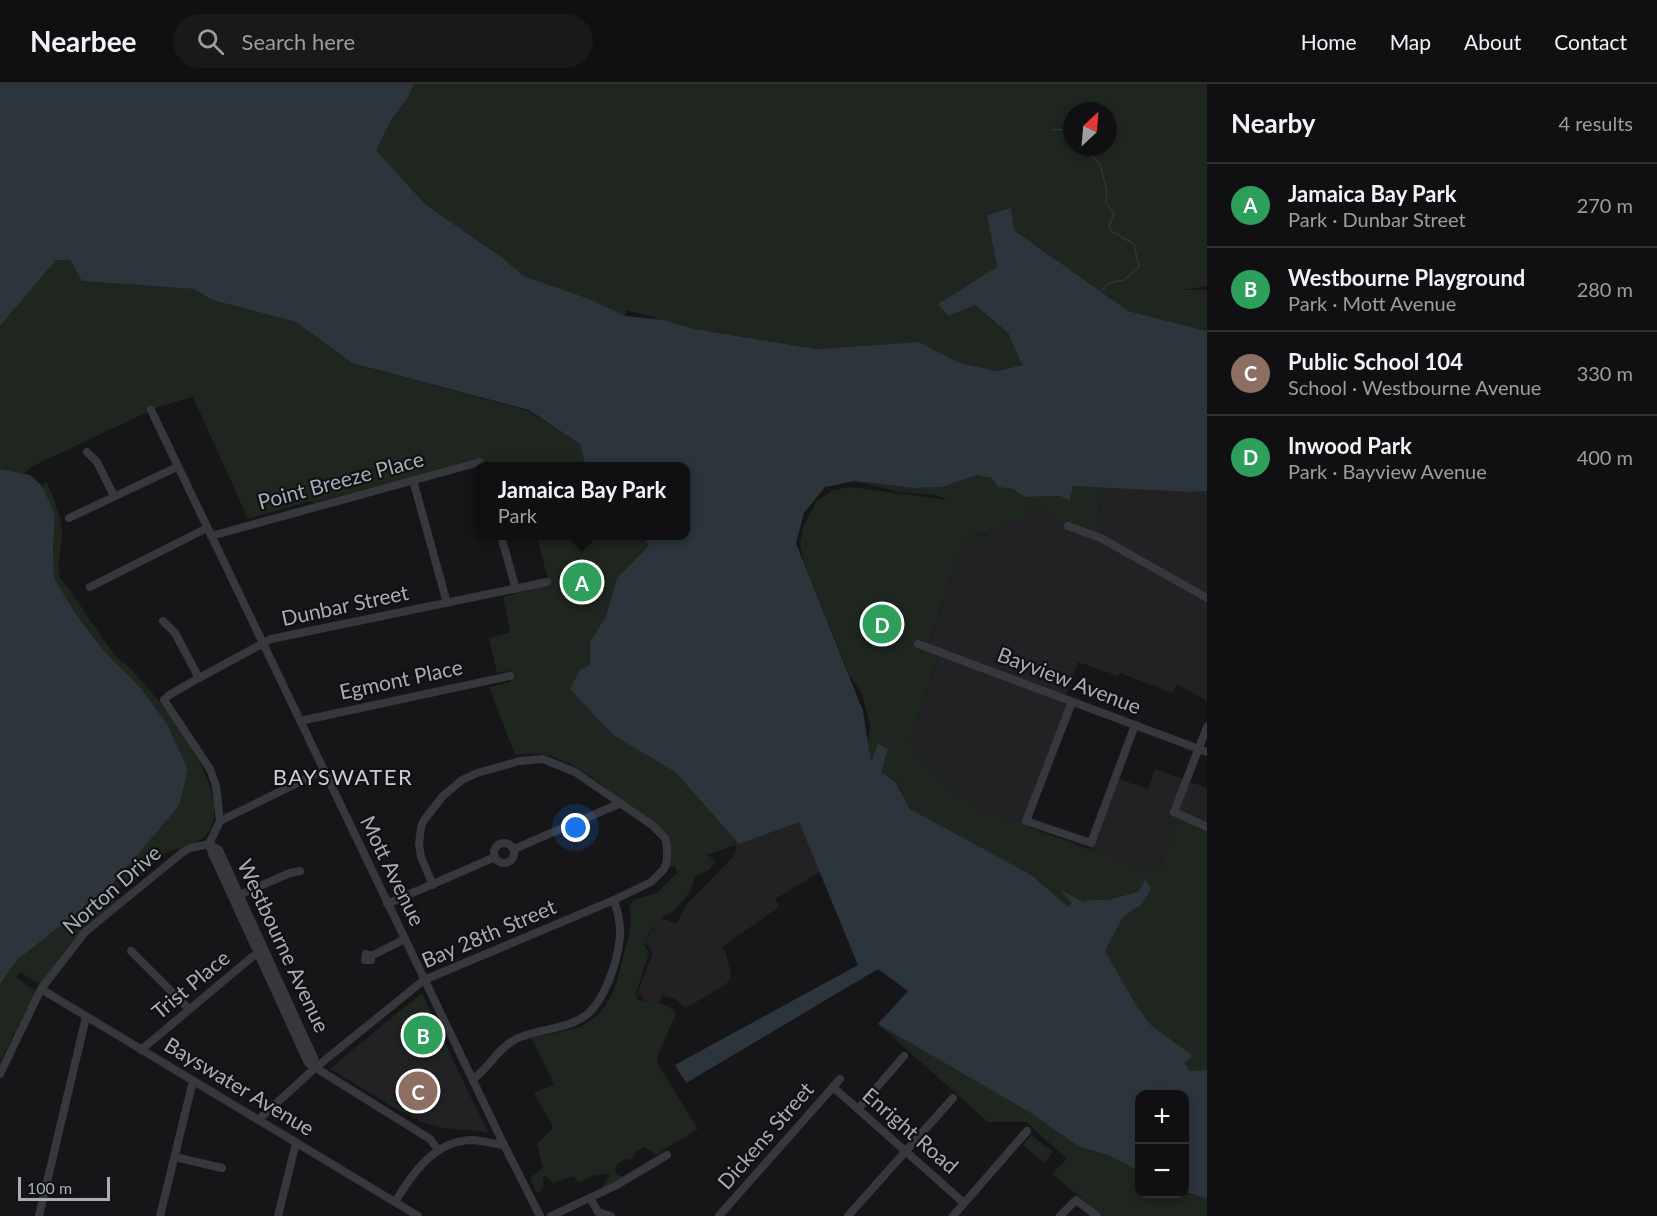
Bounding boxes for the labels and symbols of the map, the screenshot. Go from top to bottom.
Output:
north arrow [1063,102,1117,156]
street label: Point Breeze Place [255,445,426,514]
pin: A [562,560,602,604]
street label: Dunbar Street [279,579,411,630]
pin: D [862,602,902,646]
street label: Bayview Avenue [994,641,1145,718]
street label: Egmont Place [337,653,465,704]
district label: BAYSWATER [273,763,413,790]
street label: Mott Avenue [356,811,431,929]
your location [561,813,590,842]
street label: Norton Drive [57,839,165,938]
street label: Westbourne Avenue [233,855,335,1036]
street label: Bay 28th Street [417,893,560,972]
street label: Trist Place [146,944,234,1024]
pin: B [404,1012,442,1058]
street label: Bayswater Avenue [160,1031,319,1140]
pin: C [398,1068,438,1114]
street label: Dickens Street [712,1076,818,1194]
street label: Enright Road [858,1082,964,1178]
scale bar [18,1174,110,1202]

